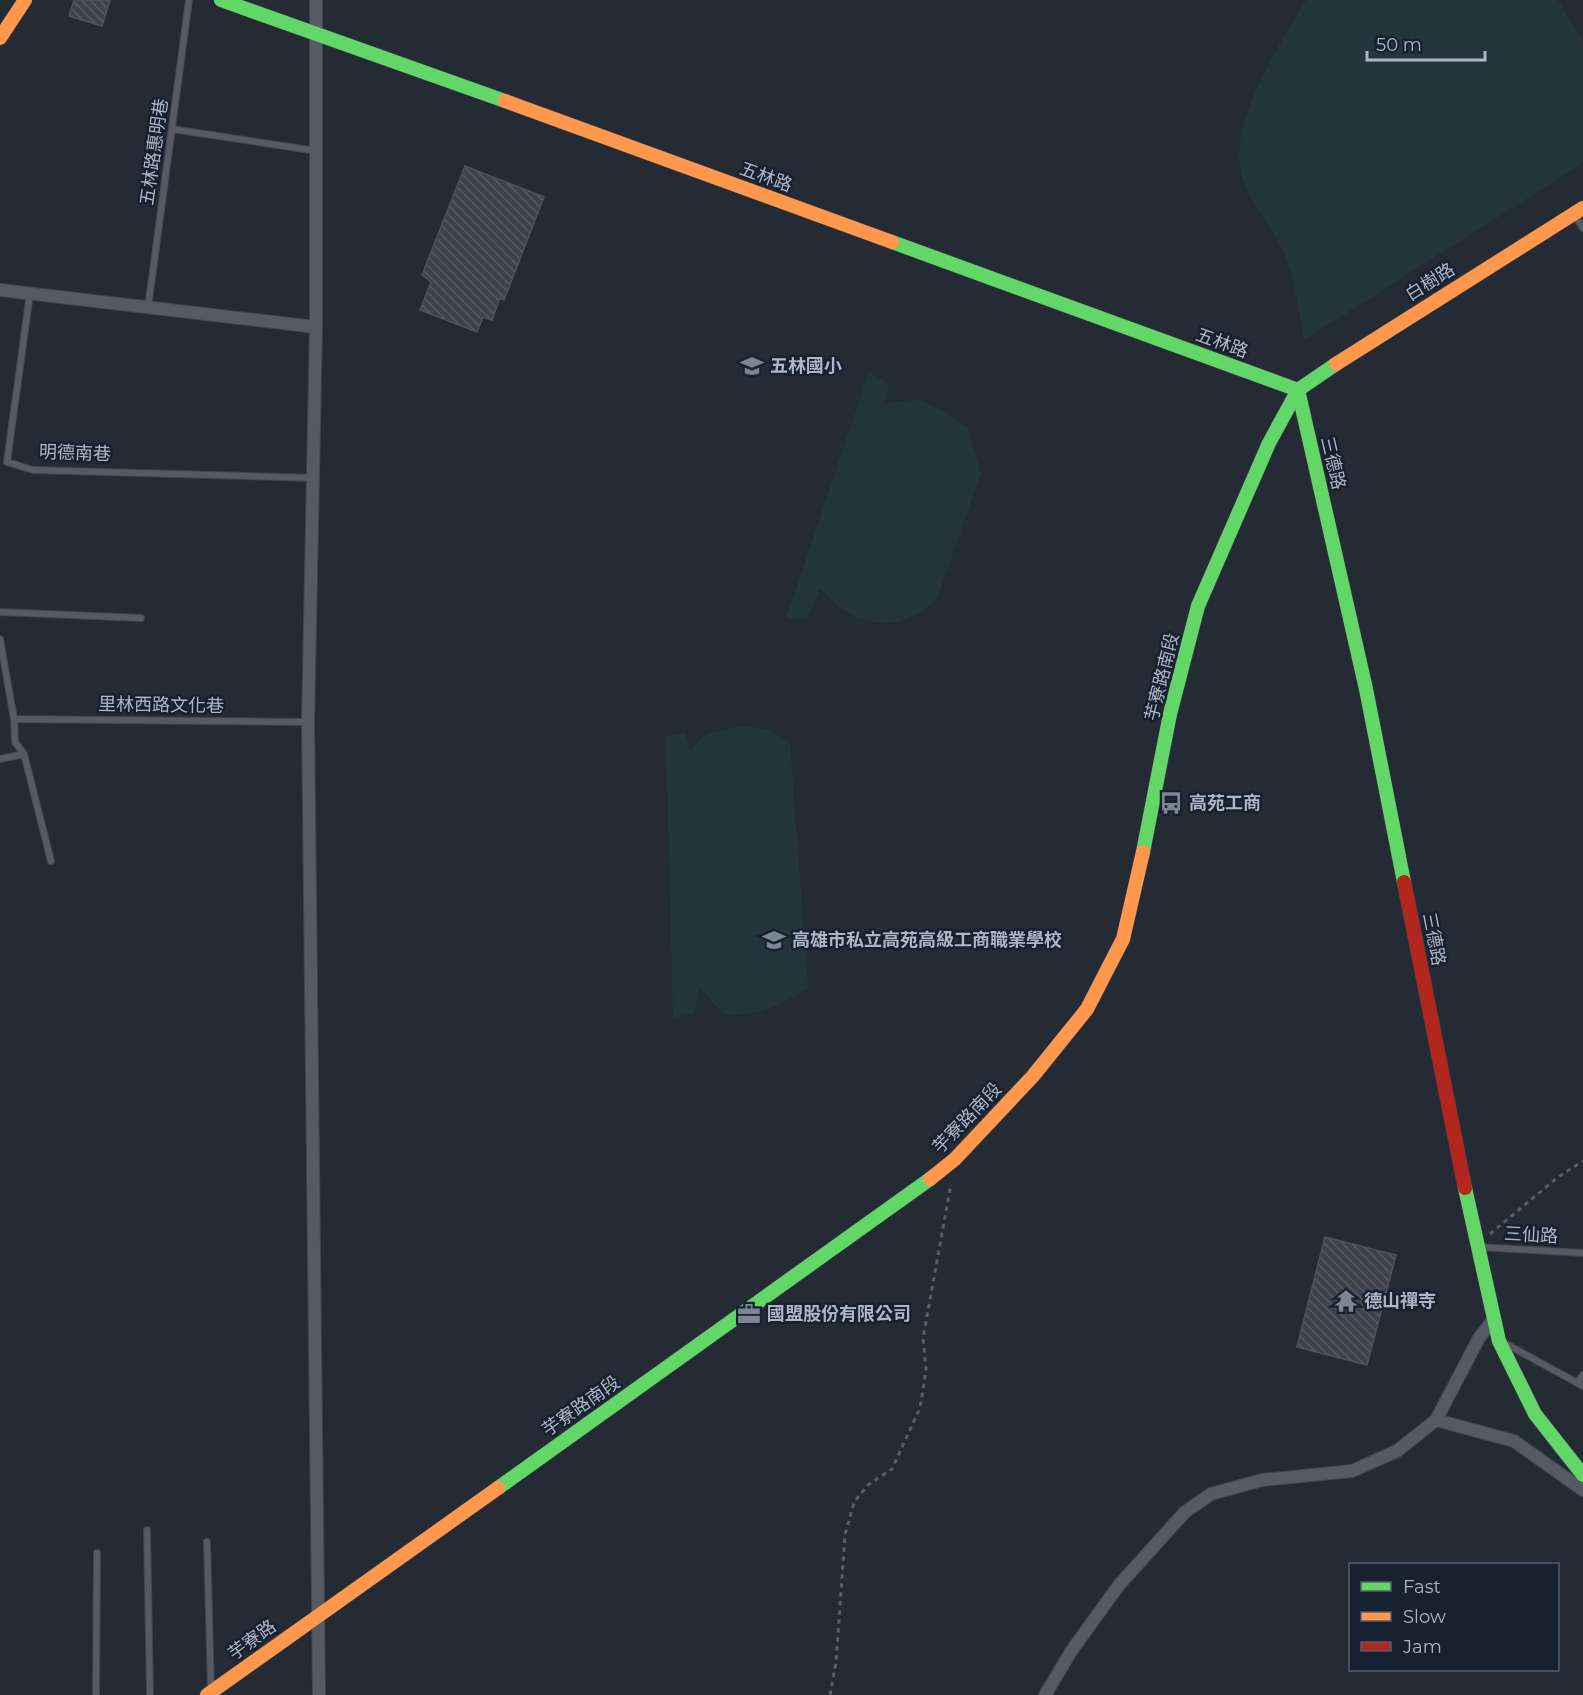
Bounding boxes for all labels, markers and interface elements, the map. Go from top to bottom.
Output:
scale bar [1367,24,1486,62]
text: 50 m [1376,34,1422,56]
street label: 五林路惠明巷 [136,97,172,207]
street label: 五林路 [737,157,795,197]
street label: 白樹路 [1401,258,1459,306]
street label: 五林路 [1193,323,1251,363]
school or university icon: 五林國小 [739,353,765,379]
place label: 五林國小 [770,355,842,377]
street label: 三德路 [1316,434,1350,492]
street label: 明德南巷 [39,441,111,465]
street label: 芋寮路南段 [1140,631,1184,723]
street label: 里林西路文化巷 [98,693,224,717]
bus stop icon: 高苑工商 [1158,790,1184,816]
place label: 高苑工商 [1189,792,1261,814]
street label: 三德路 [1418,910,1450,968]
school or university icon: 高雄市私立高苑高級工商職業學校 [761,927,787,953]
place label: 高雄市私立高苑高級工商職業學校 [792,929,1062,951]
street label: 芋寮路南段 [928,1078,1006,1158]
street label: 三仙路 [1503,1223,1559,1247]
temple icon: 德山禪寺 [1333,1288,1359,1314]
place label: 德山禪寺 [1364,1290,1436,1312]
office icon: 國盟股份有限公司 [736,1301,762,1327]
place label: 國盟股份有限公司 [767,1303,911,1325]
street label: 芋寮路南段 [538,1371,624,1441]
legend [1349,1563,1559,1671]
text: Fast [1403,1576,1441,1598]
text: Slow [1403,1606,1446,1628]
street label: 芋寮路 [224,1615,280,1665]
text: Jam [1402,1636,1442,1658]

